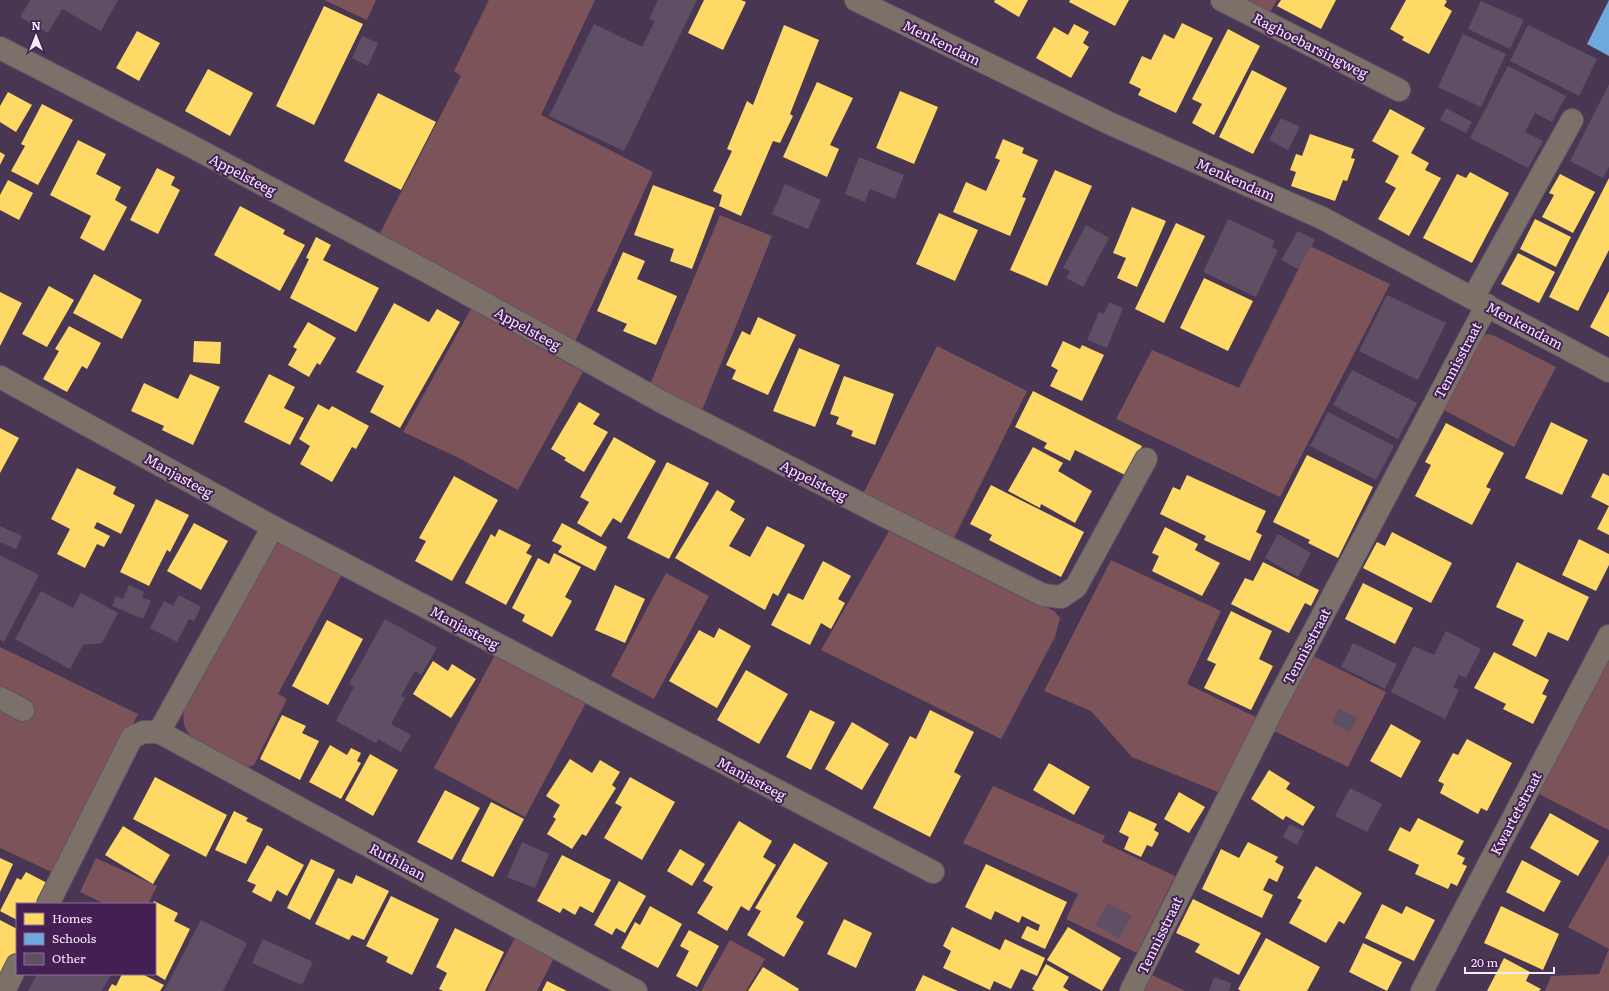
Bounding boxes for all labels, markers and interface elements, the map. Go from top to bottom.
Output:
street label: Raghoebarsingweg [1250,7,1372,83]
street label: Menkendam [900,15,985,70]
north arrow [16,16,56,56]
text: N [31,17,41,33]
street label: Appelsteeg [206,148,280,200]
street label: Menkendam [1193,153,1279,205]
street label: Menkendam [1483,296,1567,354]
street label: Appelsteeg [491,302,565,355]
street label: Tennisstraat [1428,318,1486,402]
street label: Manjasteeg [141,448,217,502]
street label: Appelsteeg [777,455,851,506]
street label: Manjasteeg [427,600,503,654]
street label: Tennisstraat [1277,604,1335,688]
street label: Manjasteeg [714,751,790,805]
street label: Kwartetstraat [1485,767,1546,858]
street label: Ruthlaan [366,838,430,884]
street label: Tennisstraat [1132,892,1187,977]
legend [16,903,156,975]
text: Homes [52,909,92,927]
text: Schools [52,929,97,947]
text: Other [52,949,86,967]
scale bar [1465,949,1554,975]
text: 20 m [1471,953,1498,971]

